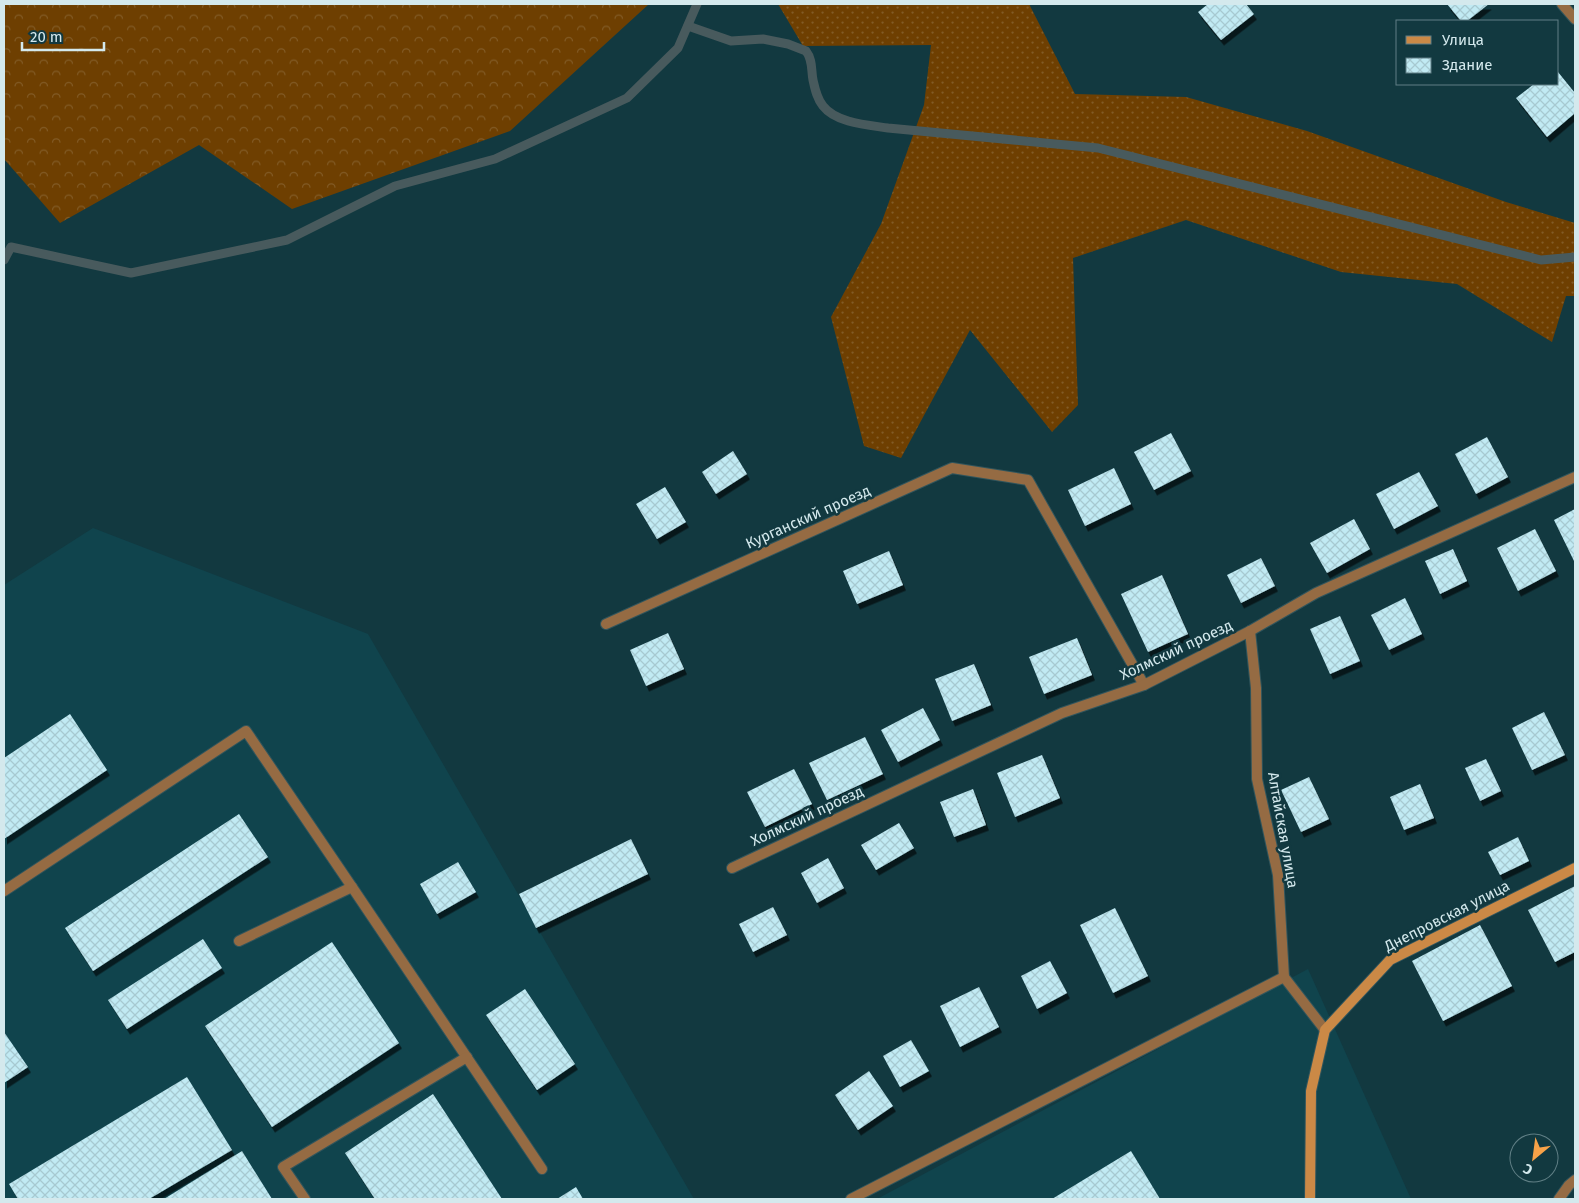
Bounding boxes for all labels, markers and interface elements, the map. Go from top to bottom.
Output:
scale bar [22,20,105,52]
legend [1396,20,1559,85]
text: 20 m [30,28,63,46]
text: Улица [1442,31,1484,49]
text: Здание [1442,56,1492,74]
street label: Курганский проезд [743,481,873,553]
street label: Холмский проезд [1117,616,1235,684]
street label: Алтайская улица [1264,771,1302,889]
street label: Холмский проезд [748,782,866,850]
street label: Днепровская улица [1381,877,1513,956]
north arrow [1509,1133,1559,1183]
text: С [1520,1160,1536,1178]

